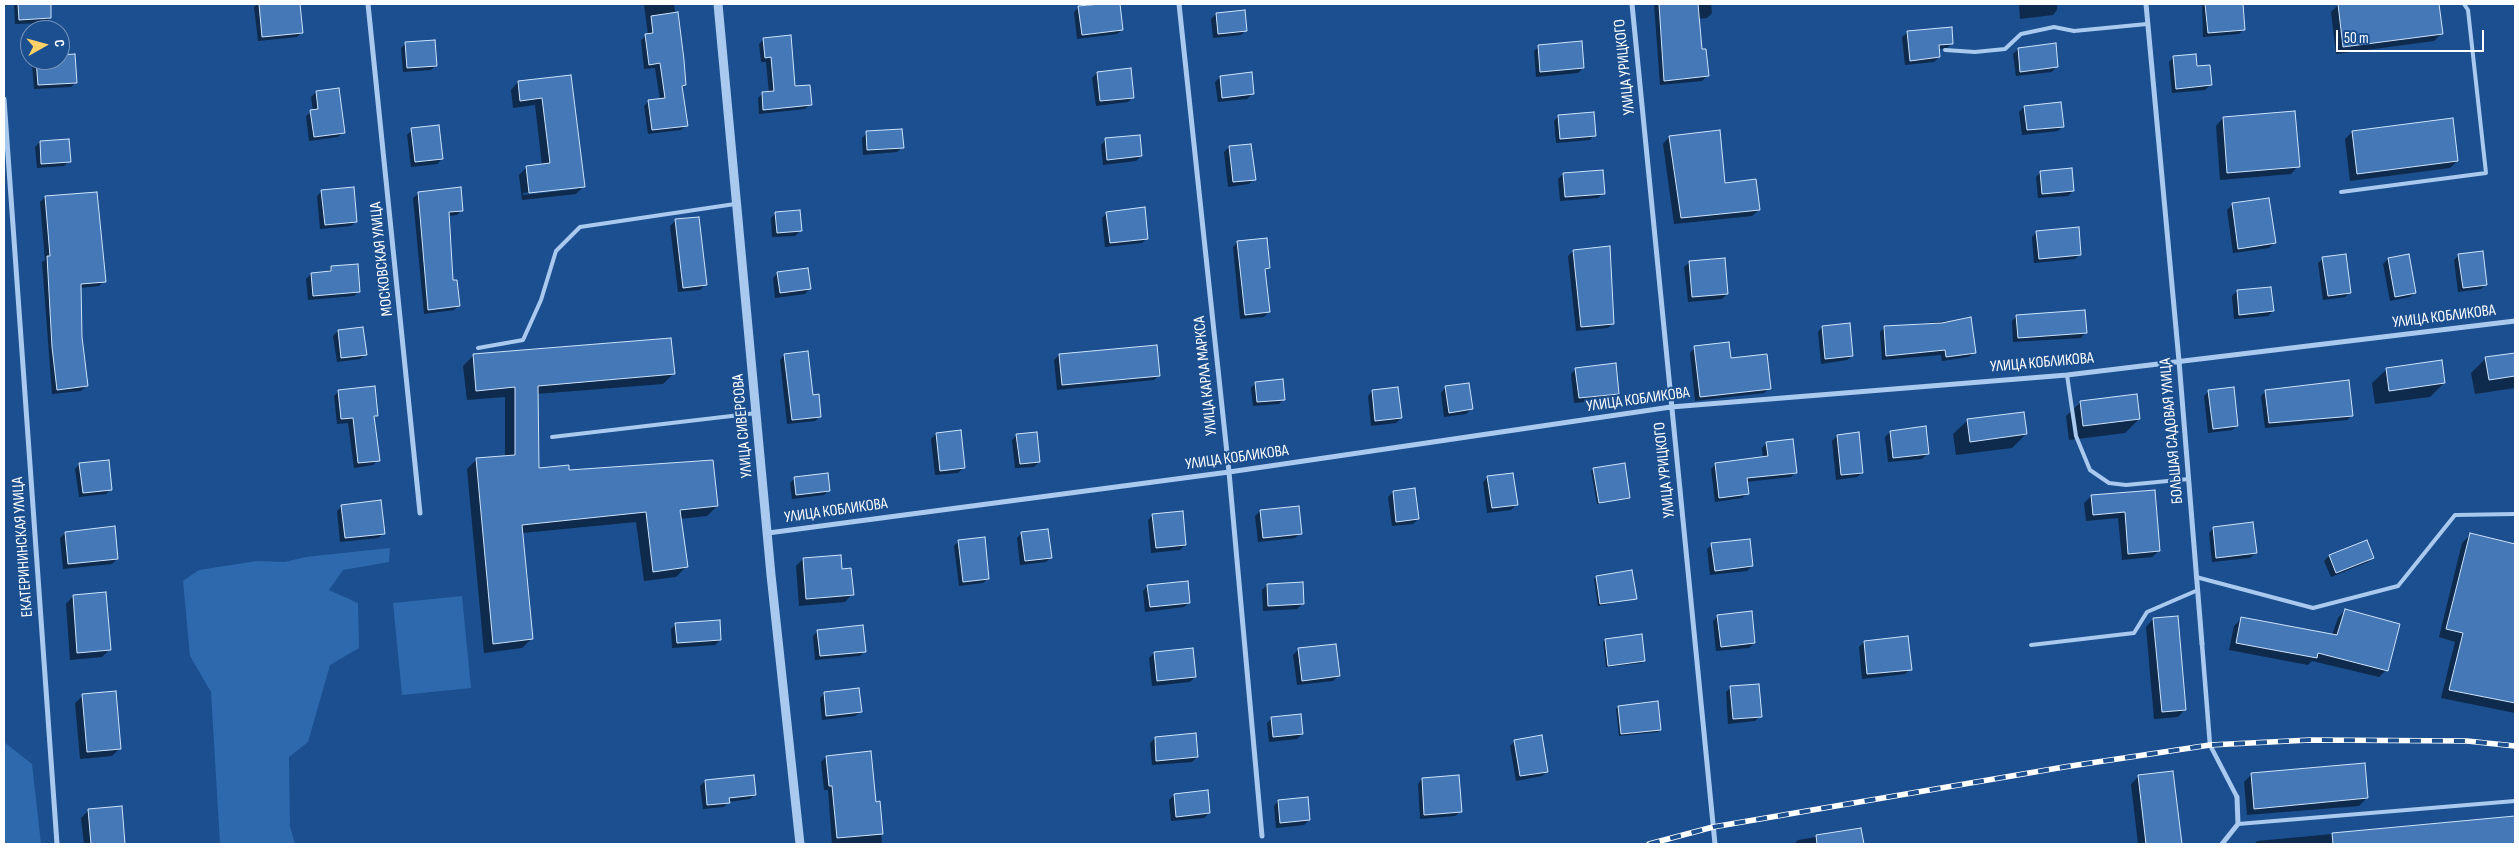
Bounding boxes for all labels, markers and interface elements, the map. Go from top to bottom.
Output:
street label: УЛИЦА УРИЦКОГО [1610,18,1640,116]
north arrow [20,20,70,70]
scale bar [2339,20,2486,52]
text: 50 m [2344,29,2369,48]
text: С [51,39,68,48]
street label: МОСКОВСКАЯ УЛИЦА [366,201,398,317]
street label: УЛИЦА КОБЛИКОВА [2391,301,2497,333]
street label: УЛИЦА КАРЛА МАРКСА [1190,315,1222,437]
street label: УЛИЦА КОБЛИКОВА [1989,349,2095,377]
street label: БОЛЬШАЯ САДОВАЯ УЛИЦА [2156,357,2188,505]
street label: УЛИЦА СИВЕРСОВА [729,373,757,479]
street label: УЛИЦА КОБЛИКОВА [1585,383,1691,417]
street label: УЛИЦА УРИЦКОГО [1650,421,1680,519]
street label: УЛИЦА КОБЛИКОВА [1184,441,1290,475]
street label: ЕКАТЕРИНИНСКАЯ УЛИЦА [9,476,37,618]
street label: УЛИЦА КОБЛИКОВА [783,494,889,528]

